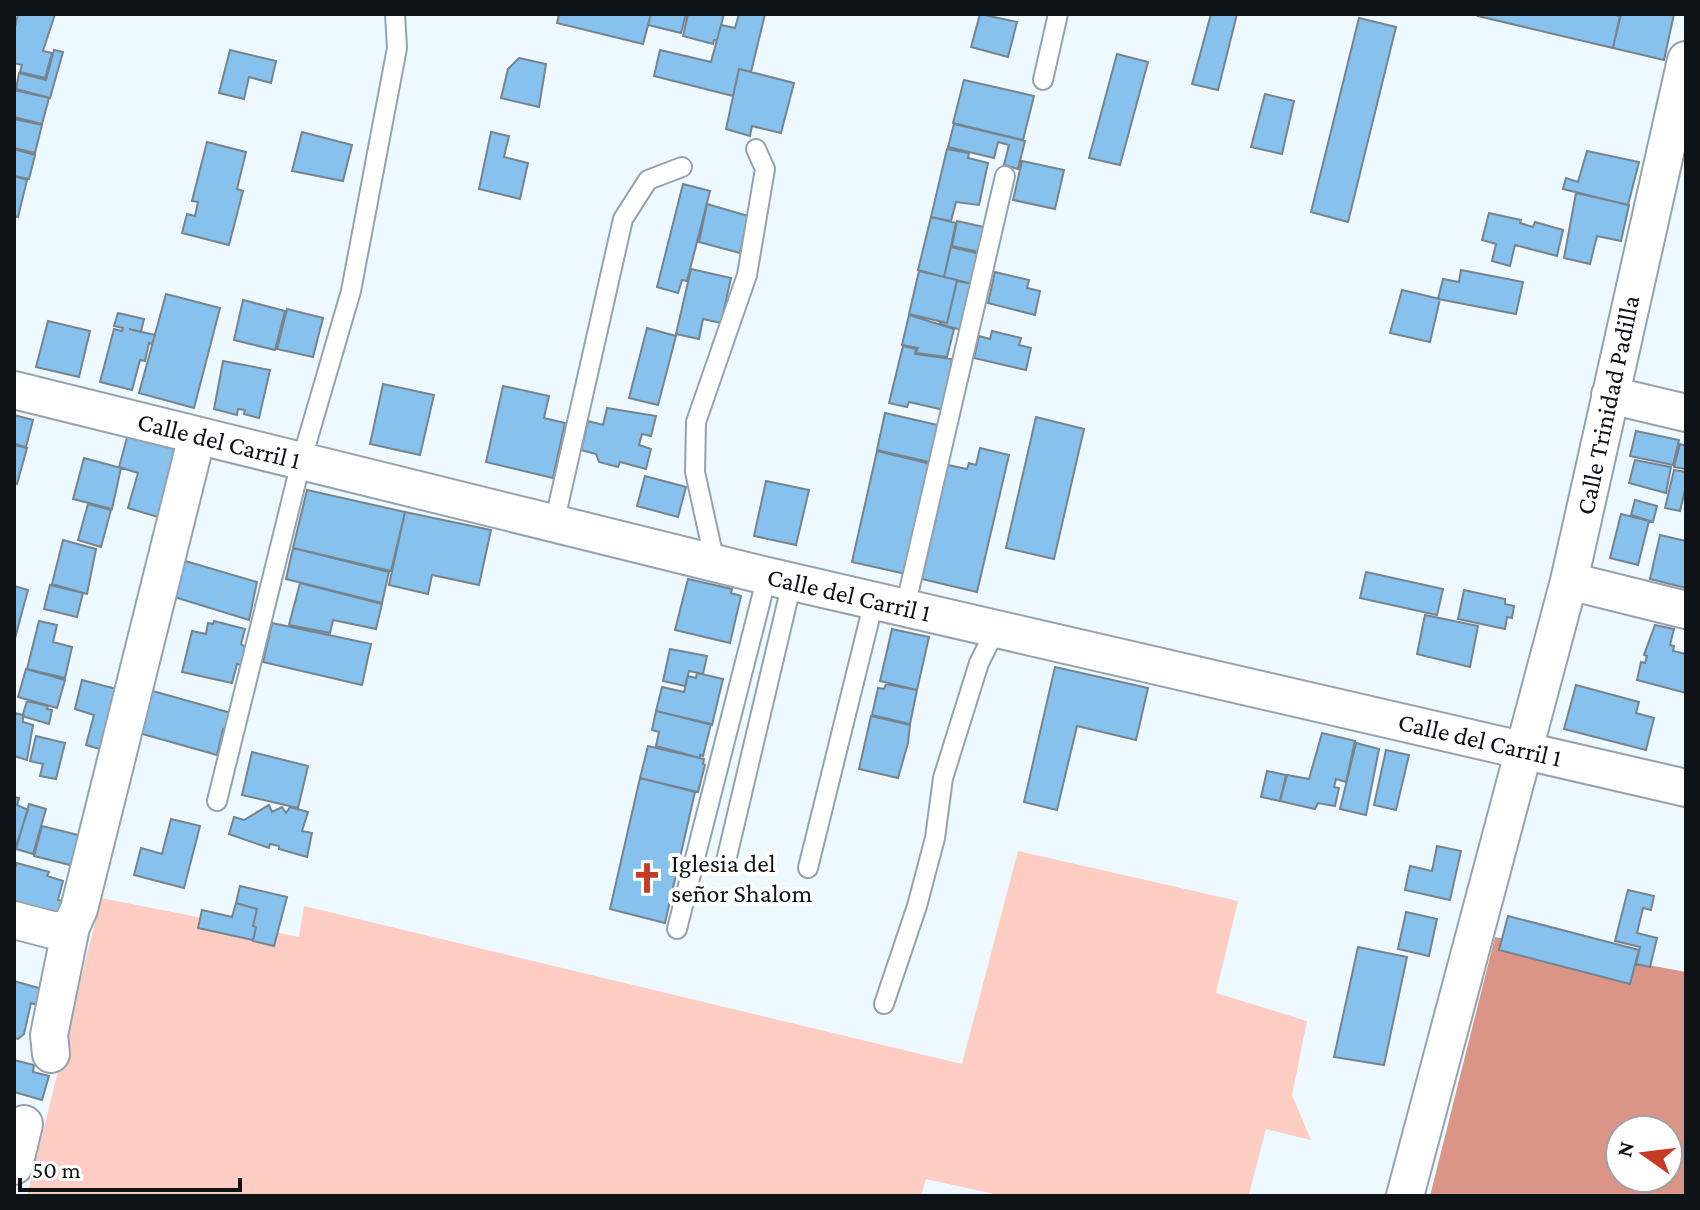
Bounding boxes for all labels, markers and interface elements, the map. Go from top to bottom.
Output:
street label: Calle Trinidad Padilla [1571,293,1645,517]
street label: Calle del Carril 1 [135,407,303,475]
street label: Calle del Carril 1 [764,562,934,628]
street label: Calle del Carril 1 [1395,707,1565,773]
place label: Iglesia del señor Shalom [671,849,813,908]
church icon: Iglesia del señor Shalom [630,861,664,895]
north arrow [1604,1114,1684,1194]
text: N [1611,1139,1639,1160]
scale bar [20,1142,240,1192]
text: 50 m [32,1156,81,1183]

